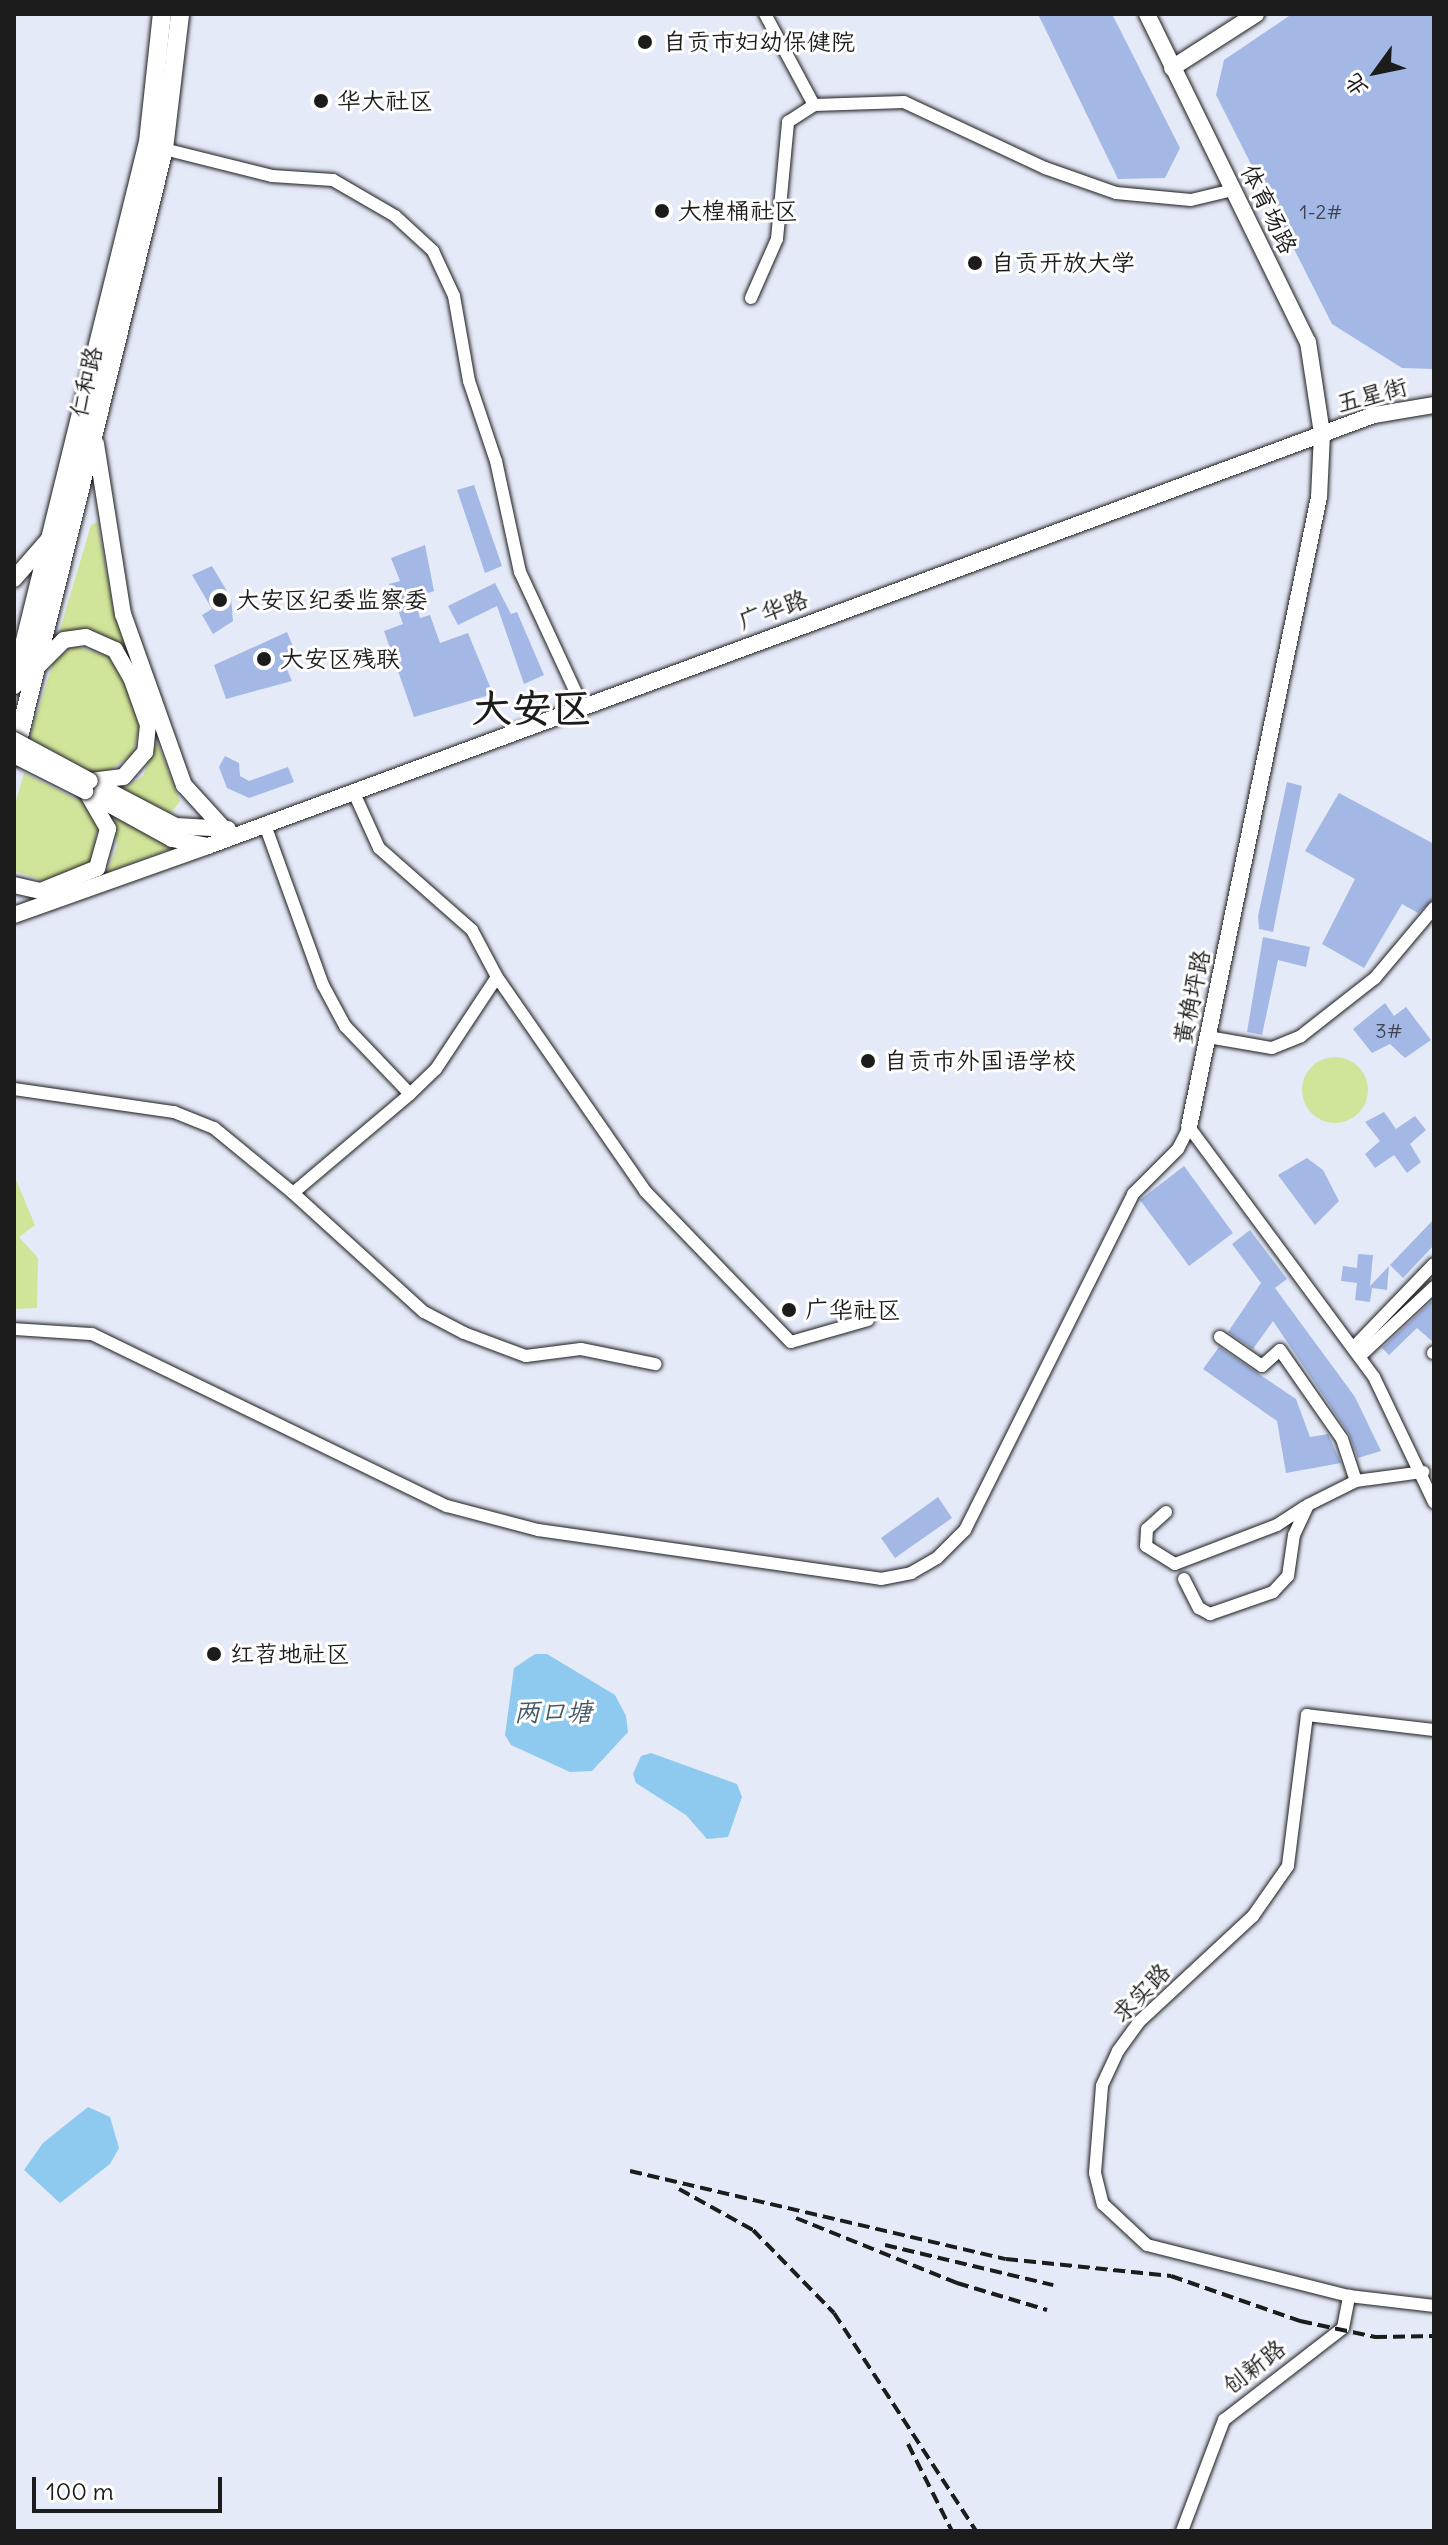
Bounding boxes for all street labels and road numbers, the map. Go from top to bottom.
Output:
street label: 体育场路 [1235,160,1303,258]
street label: 仁和路 [64,344,108,420]
street label: 五星街 [1333,372,1411,418]
street label: 广华路 [734,584,812,636]
street label: 黄桷坪路 [1168,947,1216,1047]
street label: 求实路 [1106,1957,1176,2029]
street label: 创新路 [1217,2333,1291,2401]

